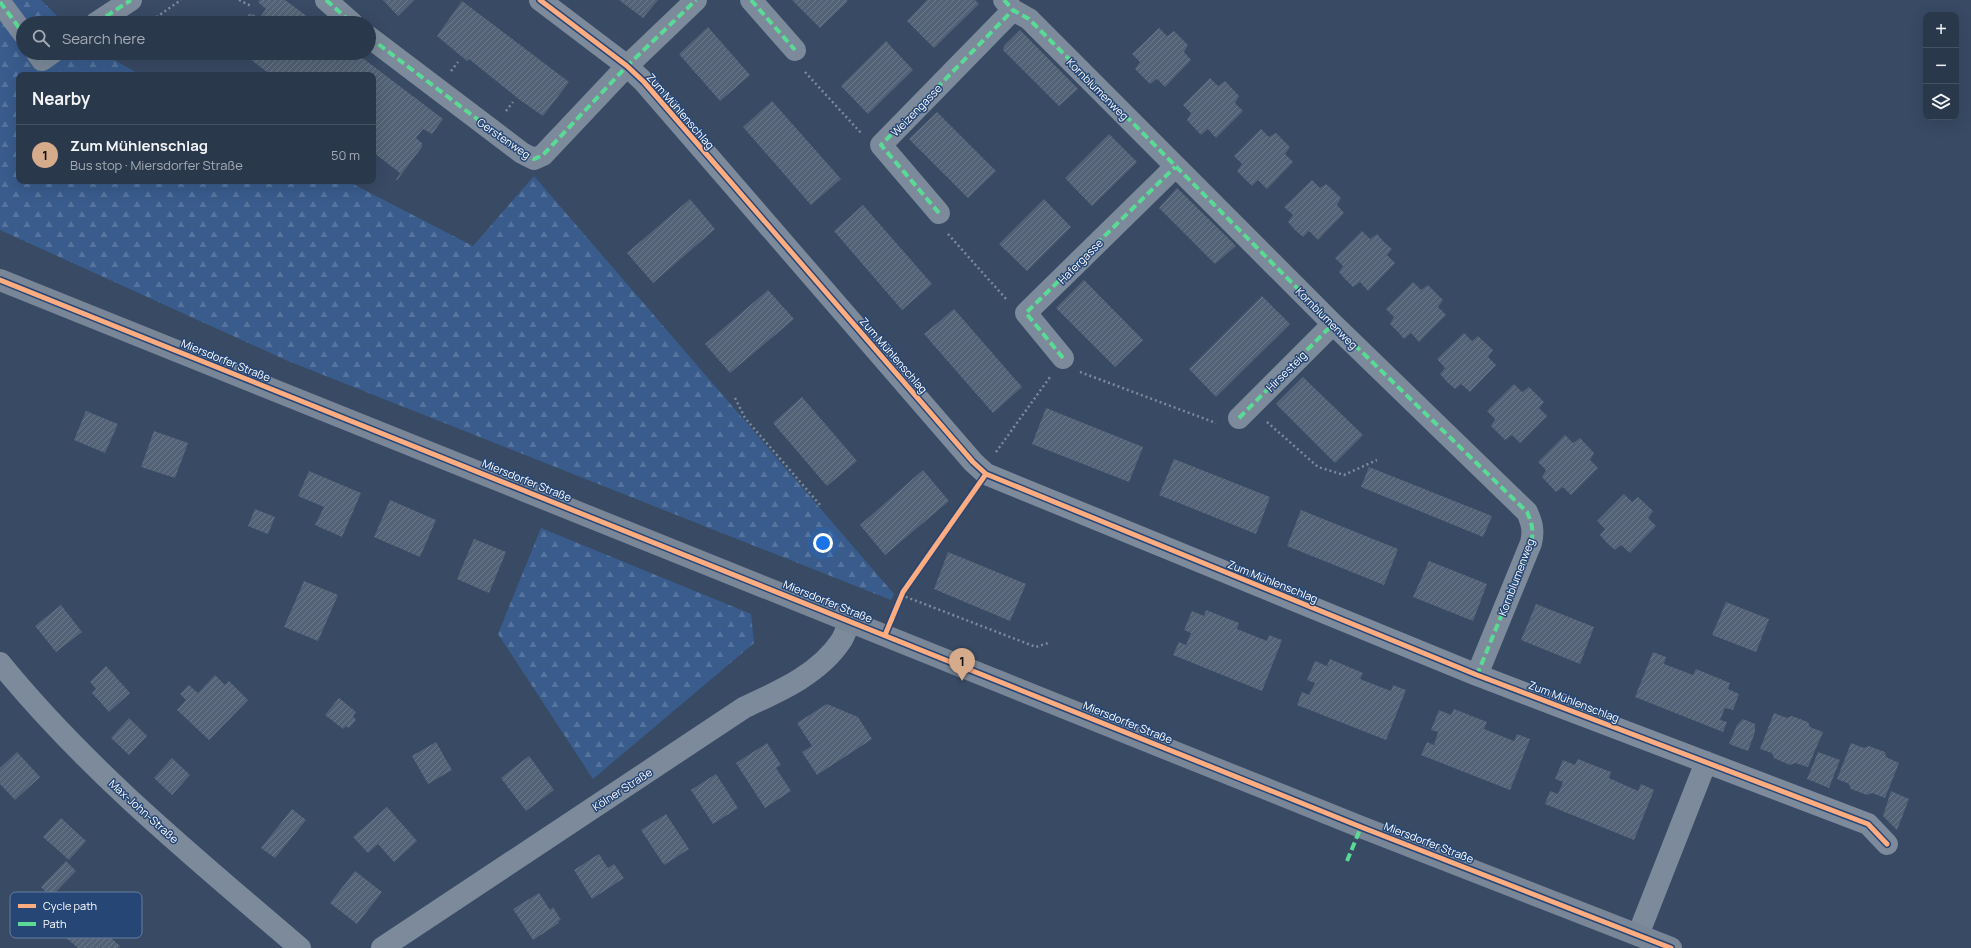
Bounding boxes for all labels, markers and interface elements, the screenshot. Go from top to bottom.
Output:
map controls [1923,12,1959,120]
button: + [1923,12,1959,48]
search box [16,16,376,60]
icon: search [30,27,52,49]
text: Search here [62,28,145,49]
button: − [1923,48,1959,84]
street label: Kornblumenweg [1064,55,1132,123]
street label: Zum Mühlenschlag [644,70,718,152]
street label: Weizengasse [887,80,945,139]
button: layers [1923,84,1959,120]
text: Nearby [32,87,90,110]
street label: Gerstenweg [474,114,534,162]
text: Zum Mühlenschlag [70,135,208,156]
text: 1 [42,146,48,164]
text: 50 m [331,146,360,164]
text: Bus stop · Miersdorfer Straße [70,156,243,174]
street label: Hafergasse [1054,235,1106,287]
street label: Kornblumenweg [1293,284,1361,352]
street label: Zum Mühlenschlag [857,314,931,396]
street label: Miersdorfer Straße [179,335,273,385]
street label: Hirsesteig [1262,347,1310,395]
street label: Miersdorfer Straße [480,455,574,505]
your location [813,533,833,553]
street label: Kornblumenweg [1494,536,1538,618]
street label: Zum Mühlenschlag [1226,556,1320,606]
street label: Miersdorfer Straße [781,576,875,626]
pin: 1 [949,648,975,681]
street label: Zum Mühlenschlag [1526,677,1622,725]
street label: Miersdorfer Straße [1081,697,1175,747]
street label: Kölner Straße [589,764,655,814]
street label: Max-John-Straße [106,776,182,847]
street label: Miersdorfer Straße [1382,818,1477,866]
legend [10,892,142,938]
text: Cycle path [43,898,97,913]
text: Path [43,916,66,931]

